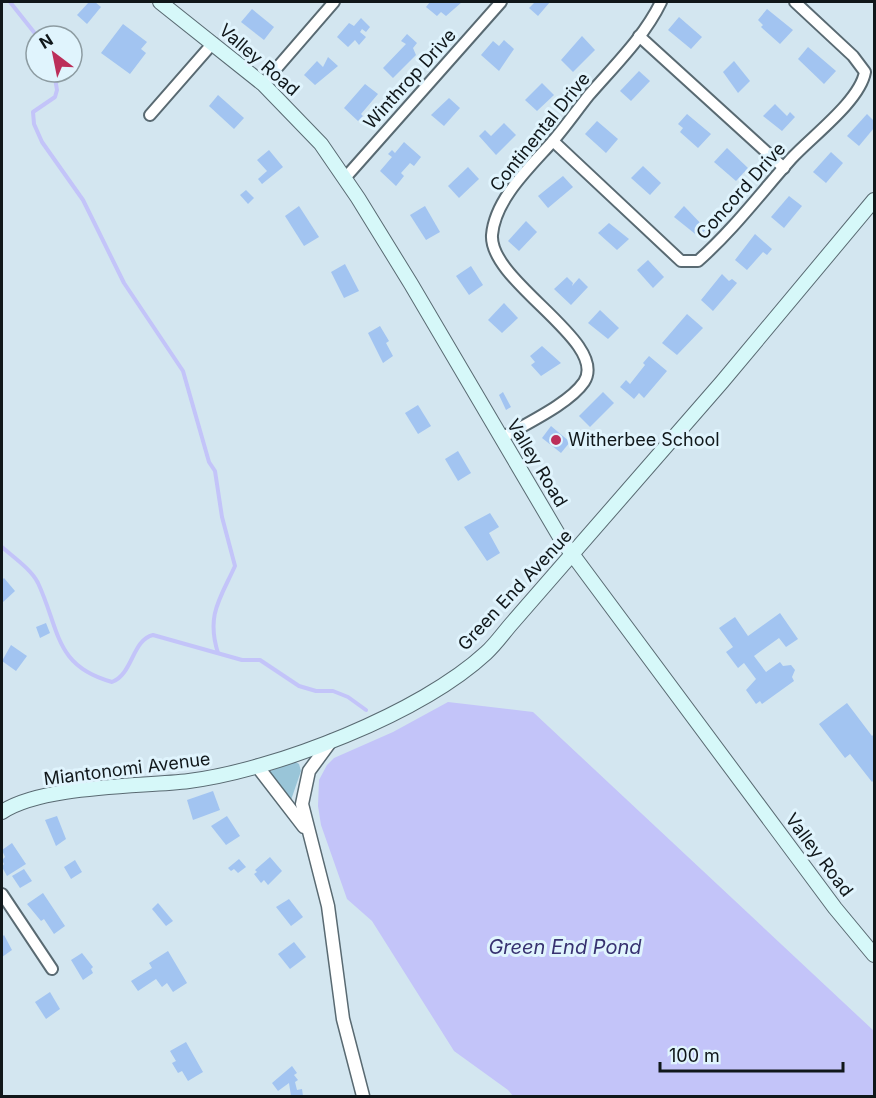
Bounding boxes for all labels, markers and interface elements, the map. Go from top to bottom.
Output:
street label: Valley Road [215,19,304,100]
north arrow [24,24,84,84]
street label: Winthrop Drive [359,24,460,133]
text: N [36,30,57,53]
street label: Continental Drive [485,68,594,195]
street label: Concord Drive [692,138,790,243]
street label: Valley Road [503,415,572,511]
place label: Witherbee School [568,429,720,450]
marker: Witherbee School [549,433,563,447]
street label: Green End Avenue [453,525,576,654]
street label: Miantonomi Avenue [42,748,211,789]
street label: Valley Road [781,809,858,901]
water label: Green End Pond [488,935,642,959]
scale bar [660,1035,843,1073]
text: 100 m [669,1045,720,1066]

